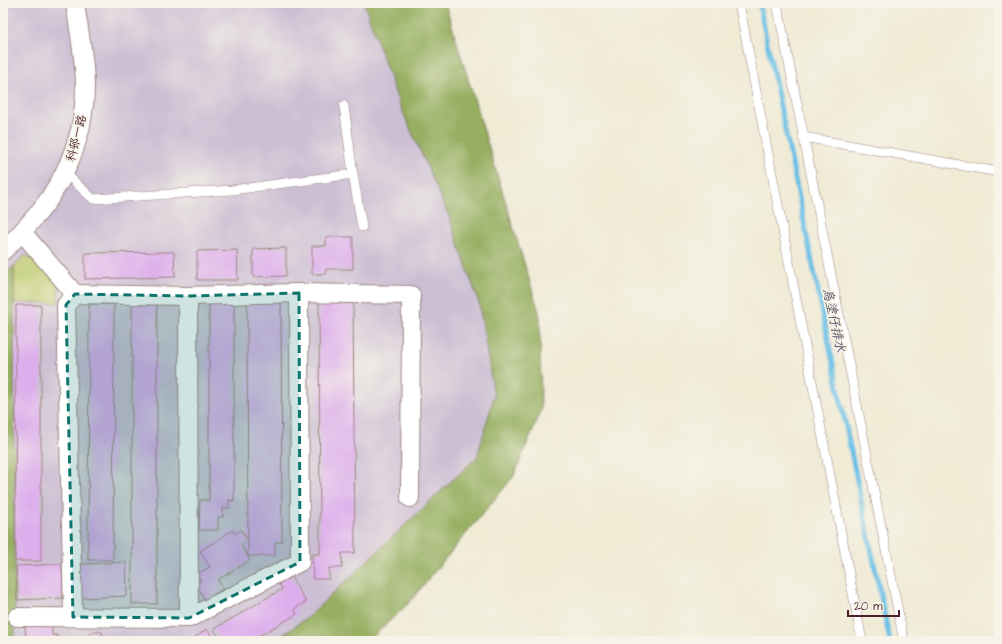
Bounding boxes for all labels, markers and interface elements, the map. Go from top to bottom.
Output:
street label: 科邨一路 [62,113,91,164]
water label: 烏塗仔排水 [818,287,850,355]
scale bar [848,592,899,618]
text: 20 m [854,598,883,615]

